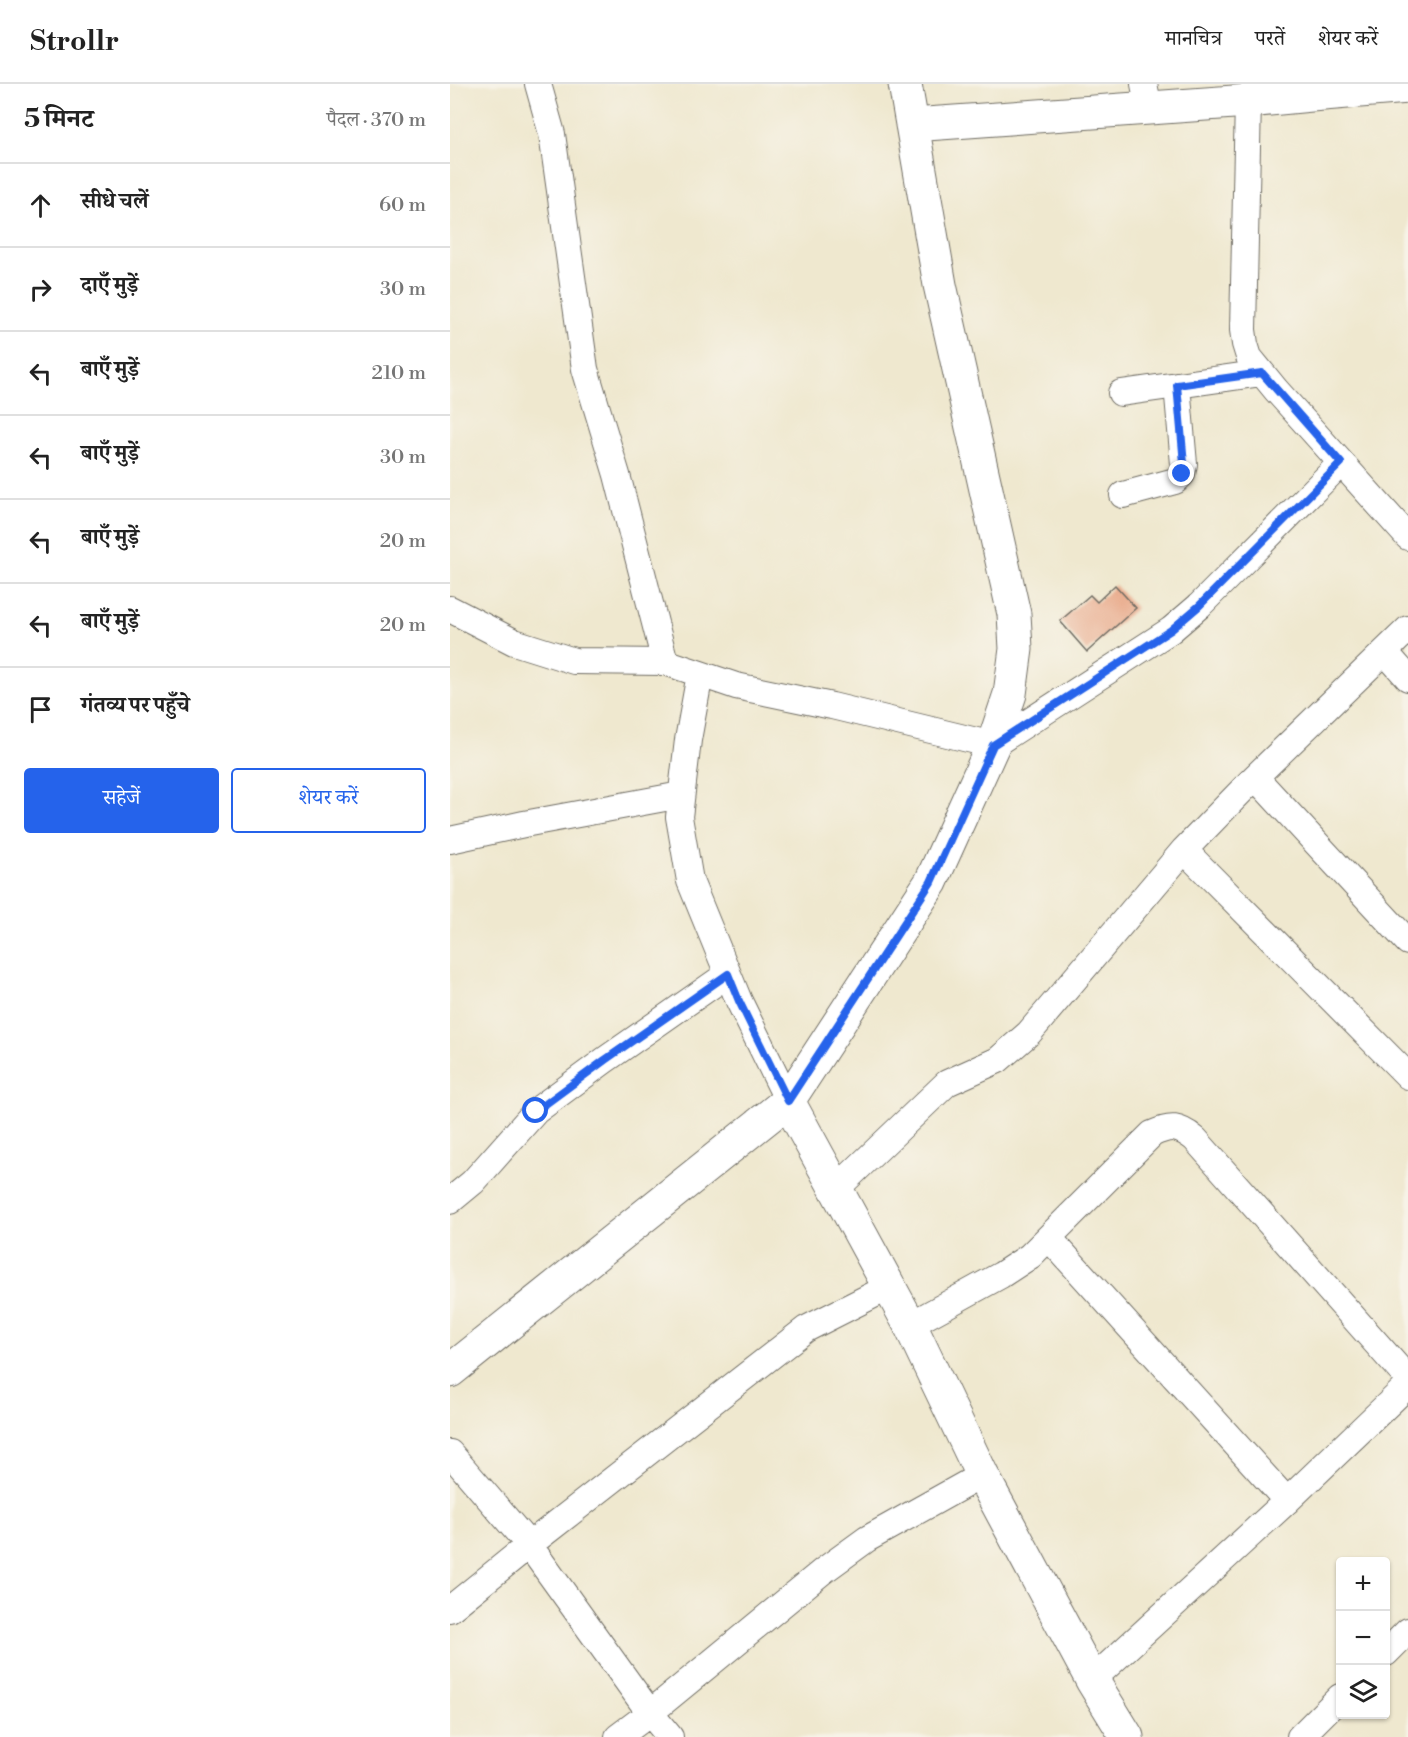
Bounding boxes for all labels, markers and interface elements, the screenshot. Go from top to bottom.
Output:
text: Strollr [30,24,119,59]
text: मानचित्र [1165,26,1222,52]
text: परतें [1255,26,1285,52]
text: शेयर करें [1318,26,1378,52]
text: 5 मिनट [24,103,94,135]
text: पैदल · 370 m [327,108,426,133]
text: सीधे चलें [81,188,148,215]
icon: ahead [24,189,57,222]
text: 60 m [379,193,426,218]
text: दाएँ मुड़ें [81,272,138,299]
icon: right [24,273,57,306]
text: 30 m [380,277,426,302]
text: बाएँ मुड़ें [81,356,139,383]
icon: left [24,357,57,390]
text: 210 m [371,361,426,386]
text: बाएँ मुड़ें [81,440,139,467]
icon: left [24,441,57,474]
text: 30 m [380,445,426,470]
route end [1168,460,1194,486]
text: बाएँ मुड़ें [81,524,139,551]
icon: left [24,525,57,558]
text: 20 m [380,529,426,554]
text: बाएँ मुड़ें [81,608,139,635]
icon: left [24,609,57,642]
text: 20 m [380,613,426,638]
text: गंतव्य पर पहुँचे [81,692,190,719]
icon: arrive [24,693,57,726]
button: सहेजें [24,768,219,833]
button: शेयर करें [231,768,426,833]
route start [522,1097,548,1123]
map controls [1336,1557,1390,1719]
button: + [1336,1557,1390,1611]
button: − [1336,1611,1390,1665]
button: layers [1336,1665,1390,1719]

